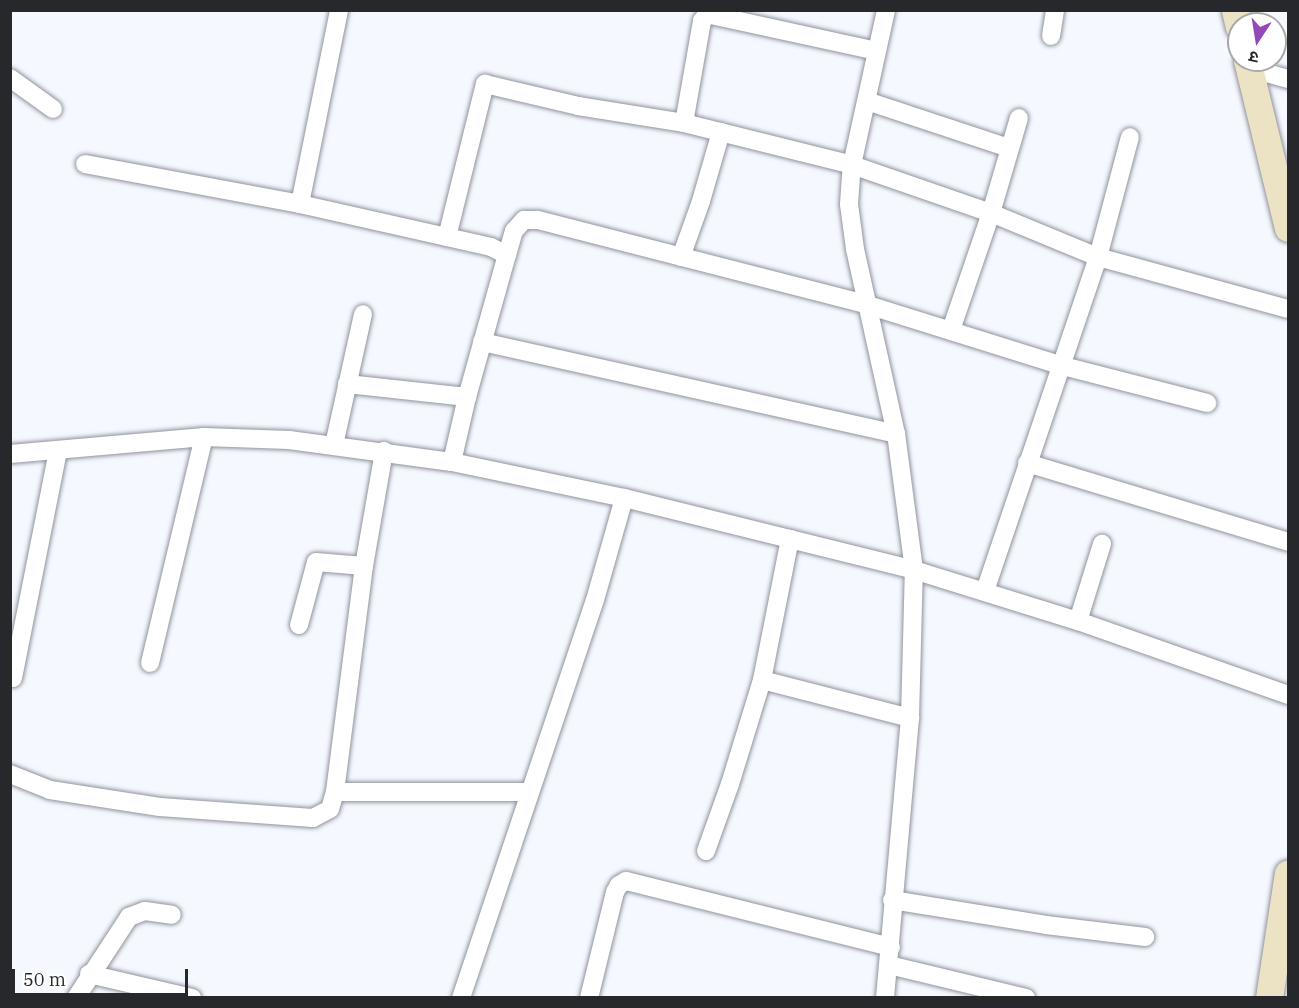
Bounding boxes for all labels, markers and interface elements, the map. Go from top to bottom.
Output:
north arrow [1227,12,1287,72]
text: उ [1247,47,1260,68]
scale bar [15,957,190,995]
text: 50 m [23,968,66,991]

